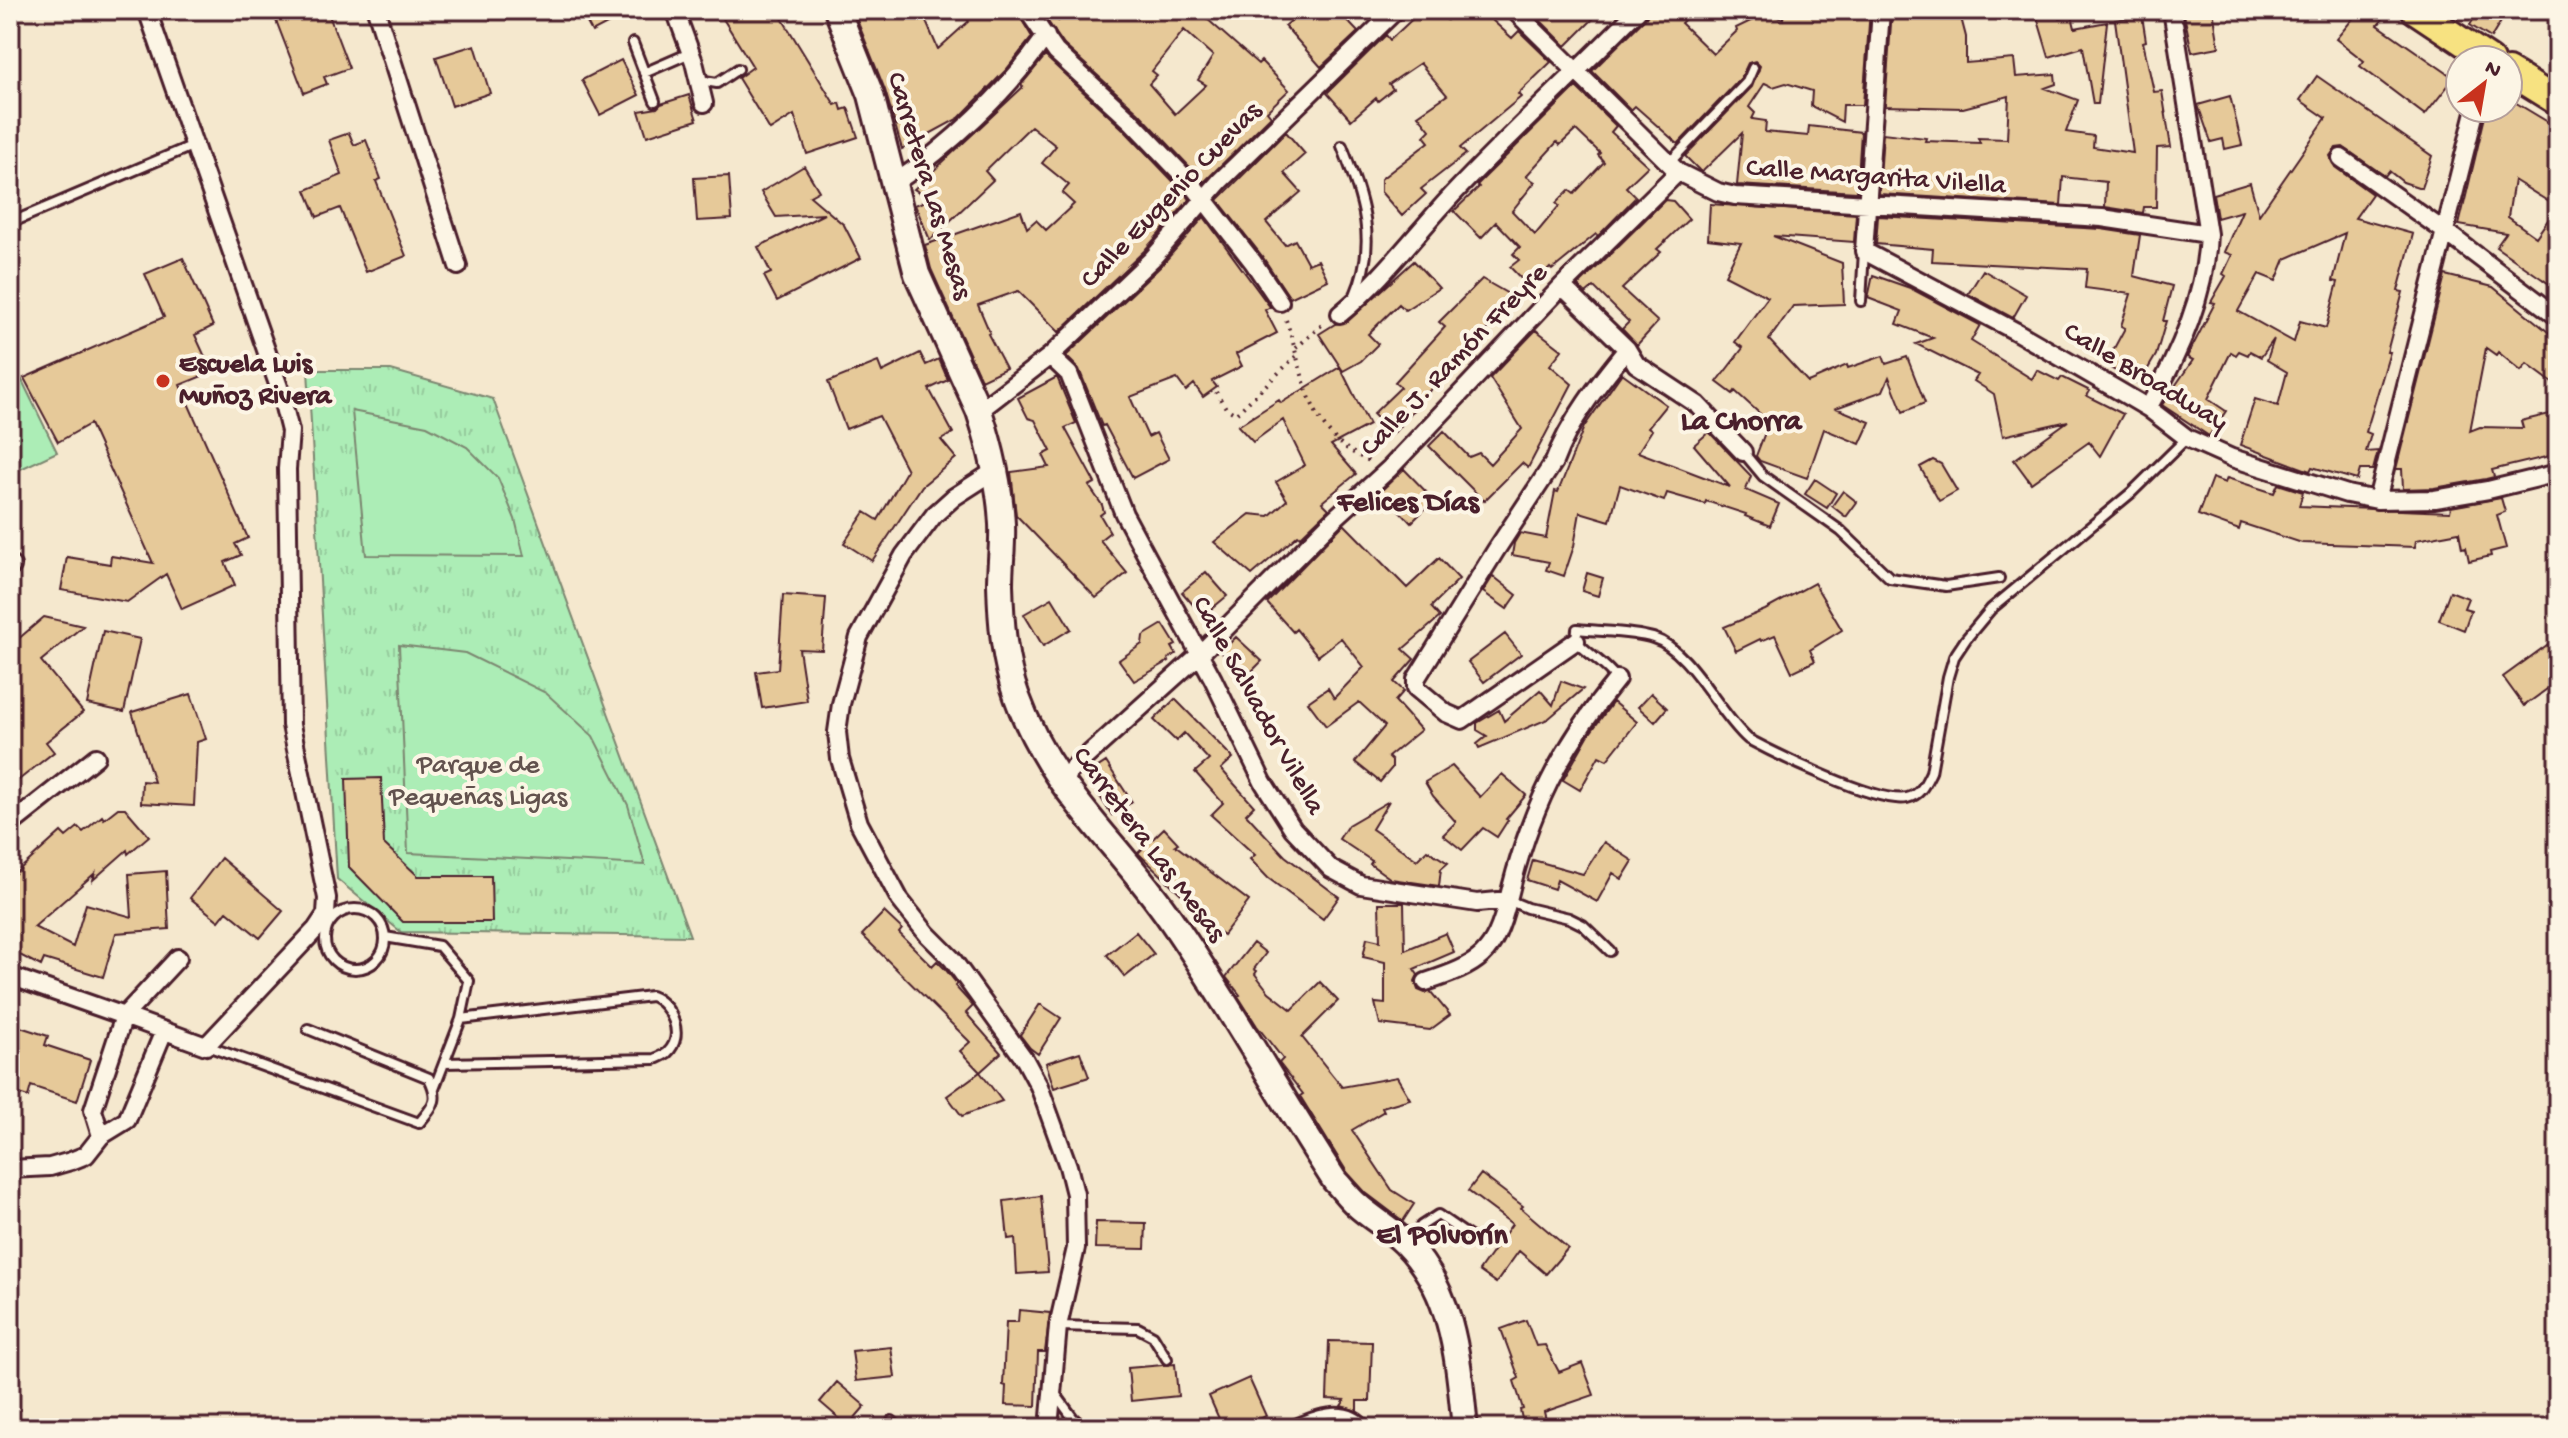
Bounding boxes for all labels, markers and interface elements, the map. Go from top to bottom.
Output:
north arrow [2444,44,2524,124]
text: N [2479,55,2505,85]
street label: Carretera Las Mesas [878,68,978,304]
street label: Calle Eugenio Cuevas [1074,95,1270,296]
street label: Calle Margarita Vilella [1745,152,2008,204]
street label: Calle J. Ramón Freyre [1354,257,1556,464]
street label: Calle Broadway [2057,316,2233,440]
place label: Escuela Luis Muñoz Rivera [179,349,333,414]
marker: Escuela Luis Muñoz Rivera [154,372,172,390]
district label: La Chorra [1681,406,1803,441]
district label: Felices Días [1336,487,1481,522]
street label: Calle Salvador Vilella [1183,591,1331,822]
street label: Carretera Las Mesas [1064,741,1233,950]
park label: Parque de Pequeñas Ligas [388,750,568,815]
district label: El Polvorín [1376,1220,1508,1255]

